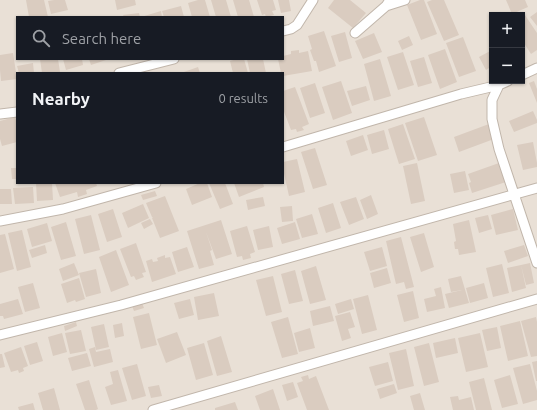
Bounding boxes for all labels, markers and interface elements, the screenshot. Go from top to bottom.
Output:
map controls [489,12,525,84]
button: + [489,12,525,48]
search box [16,16,284,60]
icon: search [30,27,52,49]
text: Search here [62,30,141,47]
button: − [489,48,525,84]
text: Nearby [32,89,90,108]
text: 0 results [218,91,268,105]

